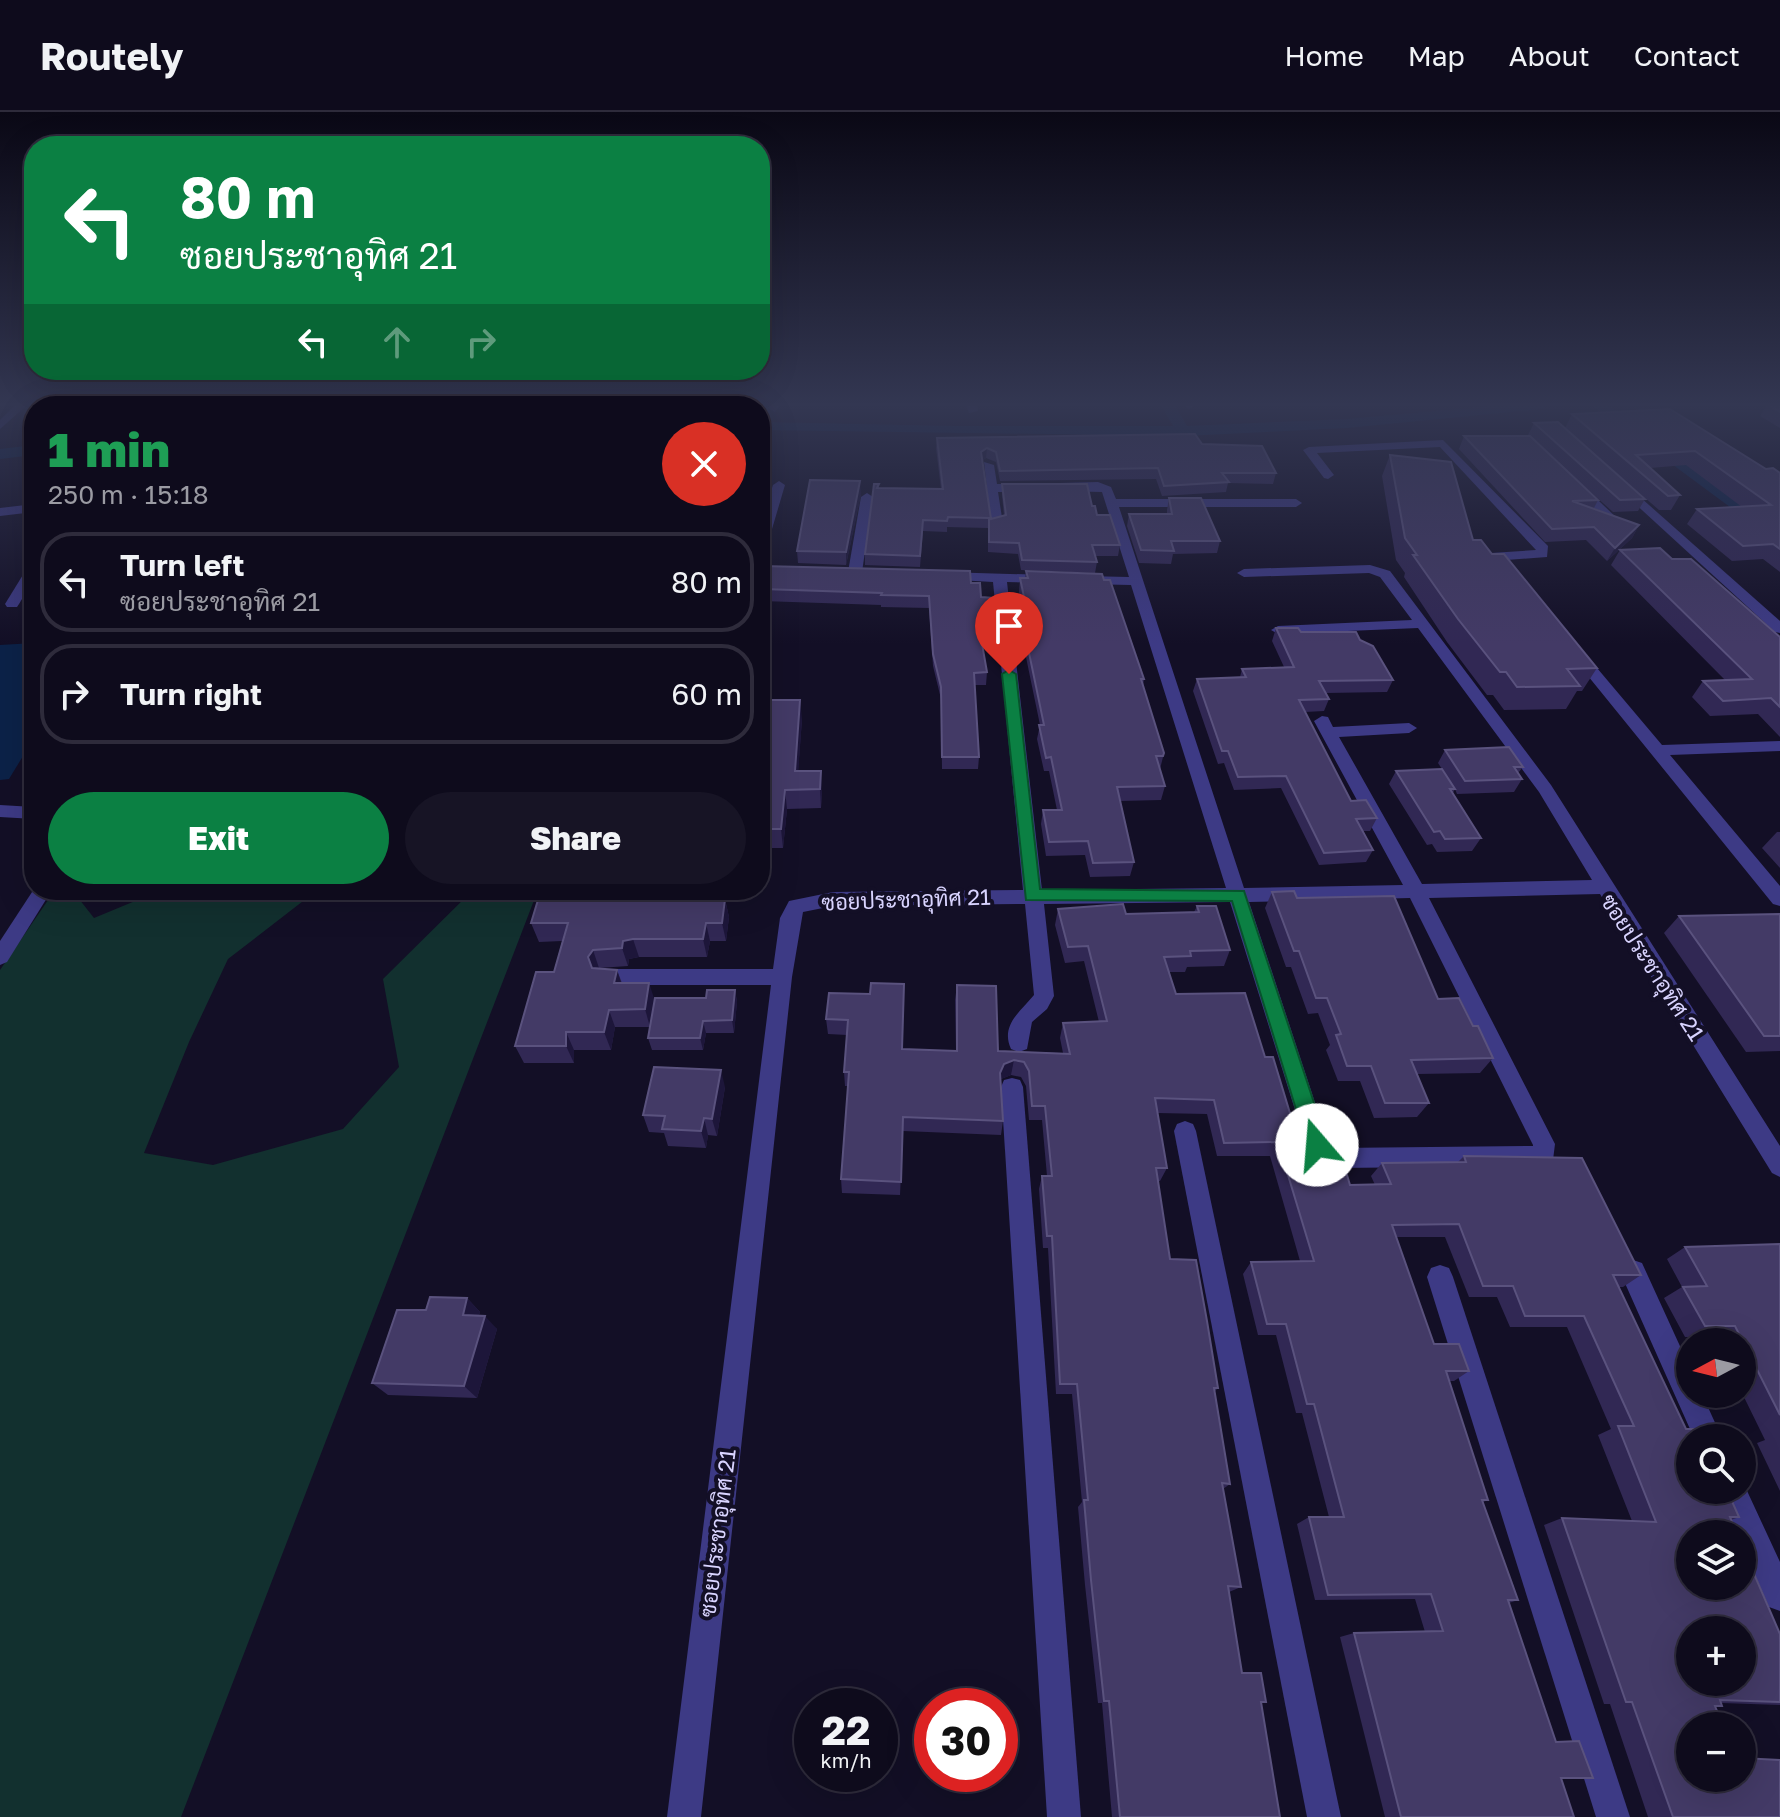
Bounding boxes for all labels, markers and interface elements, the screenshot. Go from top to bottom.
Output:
text: Routely [40,33,184,78]
text: Home [1285,39,1364,72]
text: Map [1408,39,1465,72]
text: About [1509,39,1590,72]
text: Contact [1634,39,1740,72]
text: 80 m [180,163,315,230]
icon: left [48,168,152,272]
text: ซอยประชาอุทิศ 21 [180,234,457,277]
icon: left [291,320,335,364]
icon: ahead [375,320,419,364]
icon: right [459,320,503,364]
text: 1 min [48,420,170,478]
button: close [662,422,746,506]
text: 250 m · 15:18 [48,479,209,510]
text: Turn left [120,547,245,583]
icon: left [52,560,96,604]
text: 80 m [671,564,742,600]
text: ซอยประชาอุทิศ 21 [120,586,320,617]
pin [975,592,1043,674]
icon: arrive [987,604,1031,648]
icon: right [52,672,96,716]
text: Turn right [120,676,262,712]
text: 60 m [671,676,742,712]
button: Exit [48,792,389,884]
button: Share [405,792,746,884]
street label: ซอยประชาอุทิศ 21 [821,883,992,918]
street label: ซอยประชาอุทิศ 21 [1593,889,1711,1047]
position arrow [1275,1103,1359,1187]
north arrow [1676,1328,1756,1408]
map controls [1676,1328,1756,1792]
button: search [1676,1424,1756,1504]
street label: ซอยประชาอุทิศ 21 [693,1447,744,1619]
button: layers [1676,1520,1756,1600]
button: + [1676,1616,1756,1696]
speed limit sign: 30 [914,1688,1018,1792]
text: 22 [822,1706,870,1754]
button: − [1676,1712,1756,1792]
text: km/h [821,1748,871,1772]

